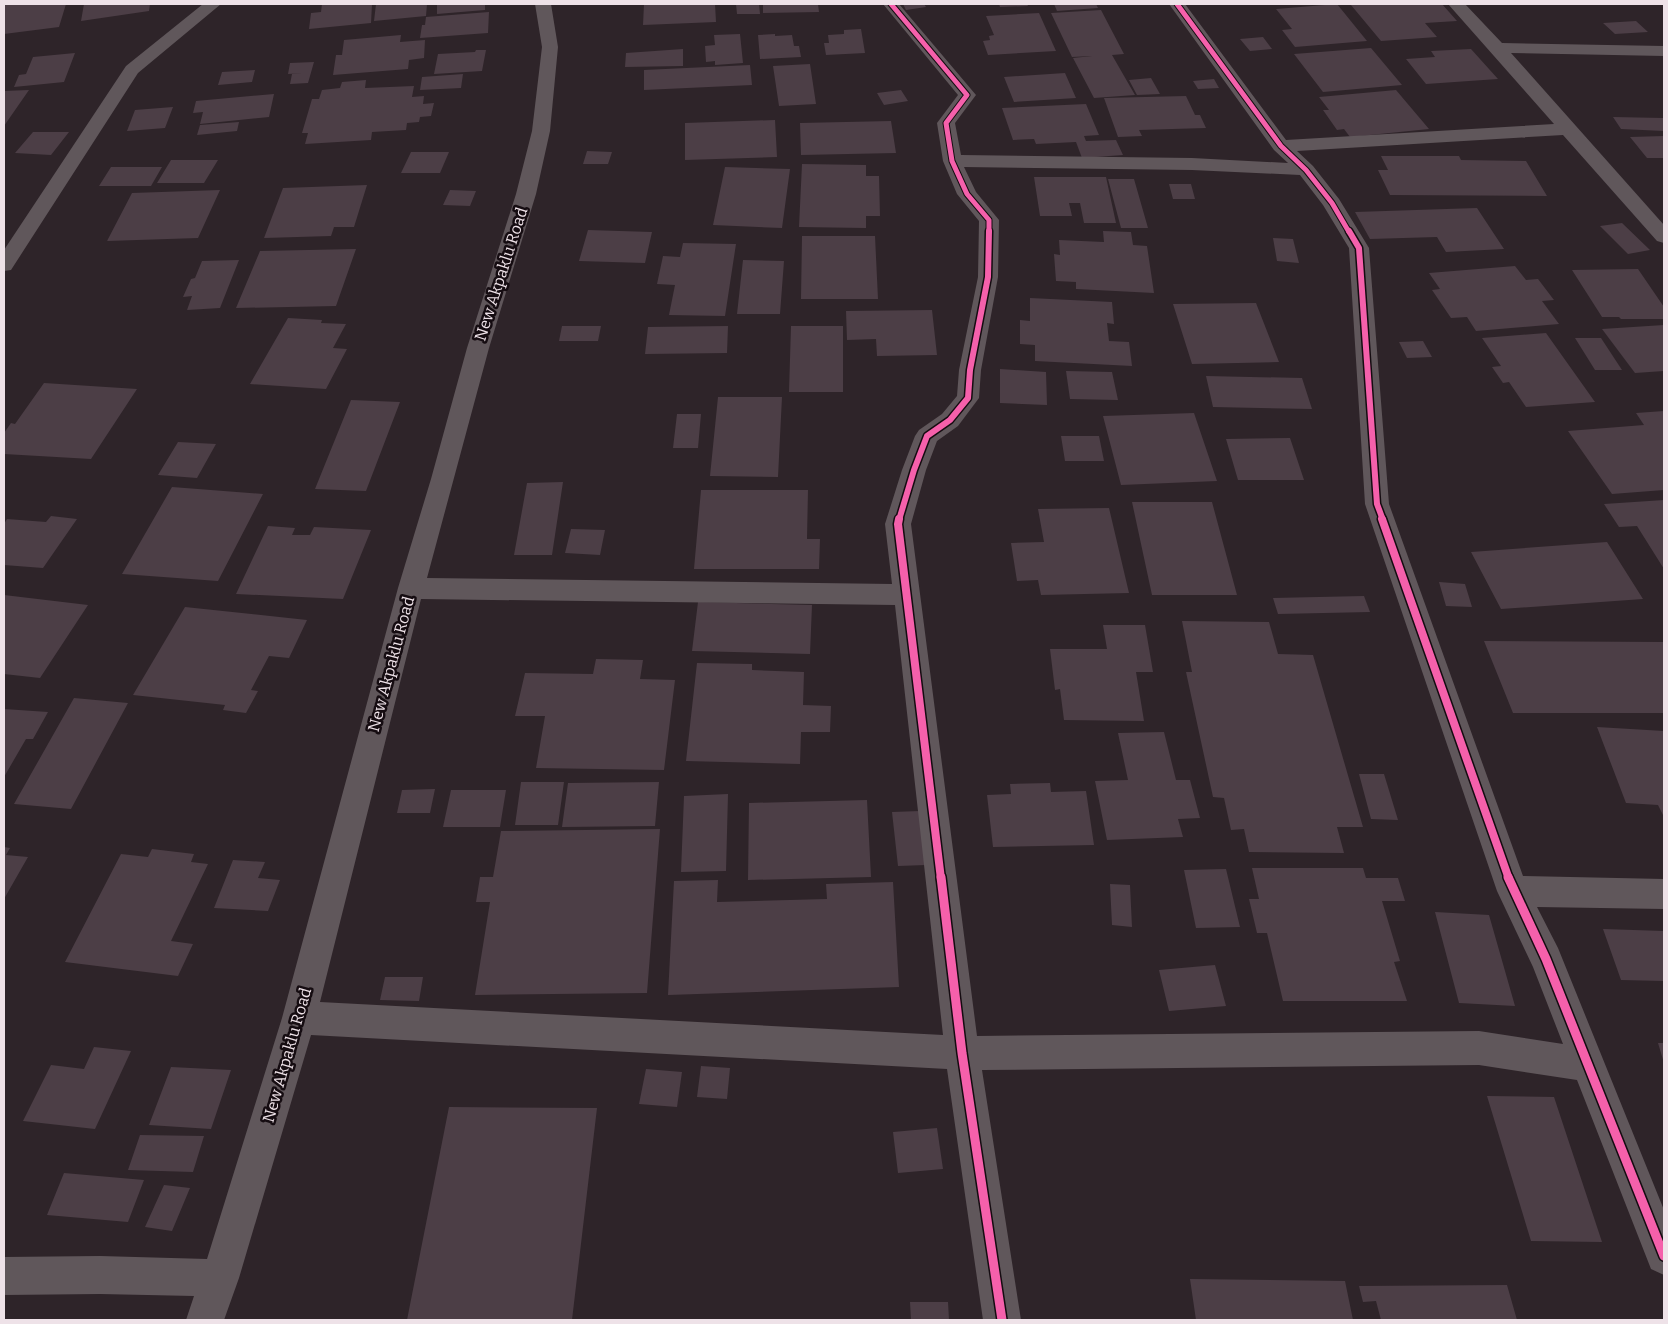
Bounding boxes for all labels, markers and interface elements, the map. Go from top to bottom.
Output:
street label: New Akpaklu Road [470,204,532,343]
street label: New Akpaklu Road [364,594,418,734]
street label: New Akpaklu Road [259,985,315,1125]

